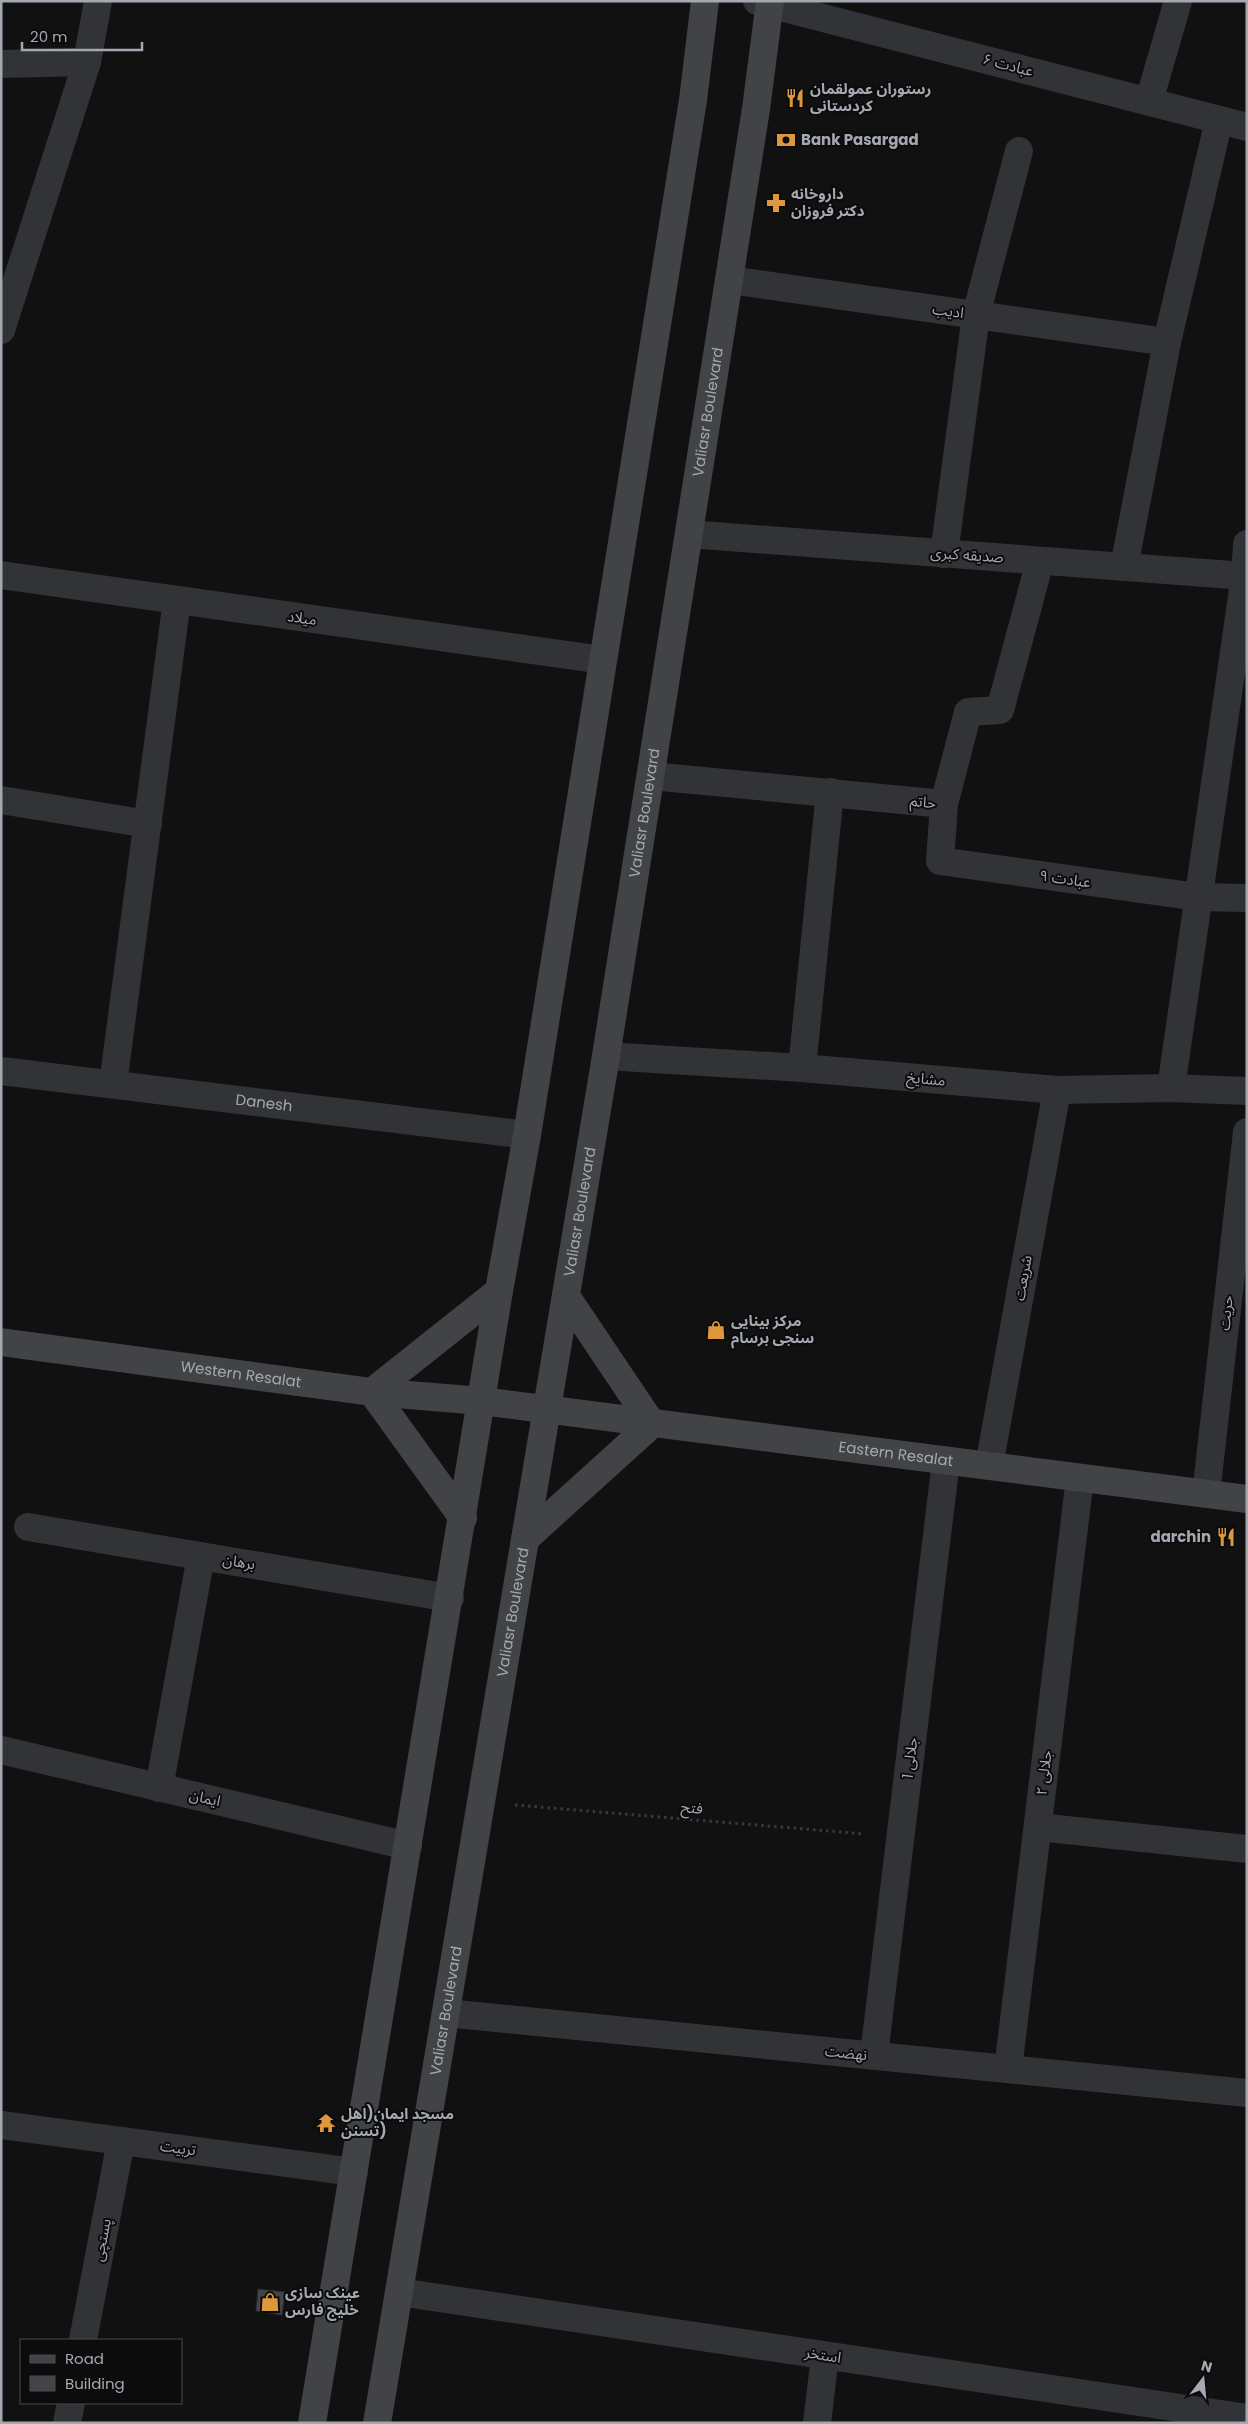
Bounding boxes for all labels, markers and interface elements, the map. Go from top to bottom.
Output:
scale bar [22,20,142,52]
text: 20 m [30,26,68,47]
street label: عبادت ۶ [980,48,1036,81]
place label: رستوران عمولقمان کردستانی [810,78,931,116]
restaurant icon: رستوران عمولقمان کردستانی [784,87,806,109]
bank icon: Bank Pasargad [775,129,797,151]
place label: Bank Pasargad [801,129,919,150]
place label: داروخانه دکتر فروزان [791,183,865,221]
pharmacy icon: داروخانه دکتر فروزان [765,192,787,214]
street label: ادیب [931,298,965,323]
street label: Valiasr Boulevard [687,346,728,478]
street label: صدیقه کبری [930,541,1004,568]
street label: میلاد [286,605,318,630]
street label: Valiasr Boulevard [623,747,665,879]
street label: حاتم [909,790,937,814]
street label: عبادت ۹ [1038,865,1093,893]
street label: مشایخ [905,1066,946,1093]
street label: Danesh [234,1089,294,1116]
street label: Valiasr Boulevard [558,1145,601,1278]
street label: شریعت [1008,1253,1037,1302]
street label: حریت [1213,1294,1238,1332]
place label: مرکز بینایی سنجی برسام [731,1310,814,1349]
shop icon: مرکز بینایی سنجی برسام [705,1319,727,1341]
street label: Western Resalat [179,1355,303,1392]
street label: Eastern Resalat [837,1436,955,1471]
place label: darchin [1150,1526,1211,1547]
restaurant icon: darchin [1215,1526,1237,1548]
street label: Valiasr Boulevard [491,1546,533,1679]
street label: برهان [221,1549,257,1574]
street label: جلالی 1 [897,1736,922,1780]
street label: جلالی ۲ [1030,1749,1057,1797]
street label: ایمان [187,1784,223,1811]
street label: فتح [680,1796,704,1821]
street label: Valiasr Boulevard [424,1944,467,2077]
street label: نهضت [824,2040,868,2065]
place label: مسجد ایمان(اهل تسنن) [341,2103,454,2141]
temple icon: مسجد ایمان(اهل تسنن) [315,2112,337,2134]
street label: تربیت [159,2135,197,2160]
street label: پستچی [87,2217,116,2263]
place label: عینک سازی خلیج فارس [285,2282,360,2321]
shop icon: عینک سازی خلیج فارس [259,2291,281,2313]
legend [20,2339,182,2404]
street label: استخر [802,2341,843,2368]
text: Road [65,2348,104,2369]
north arrow [1178,2354,1228,2404]
text: N [1199,2355,1214,2378]
text: Building [65,2373,125,2394]

